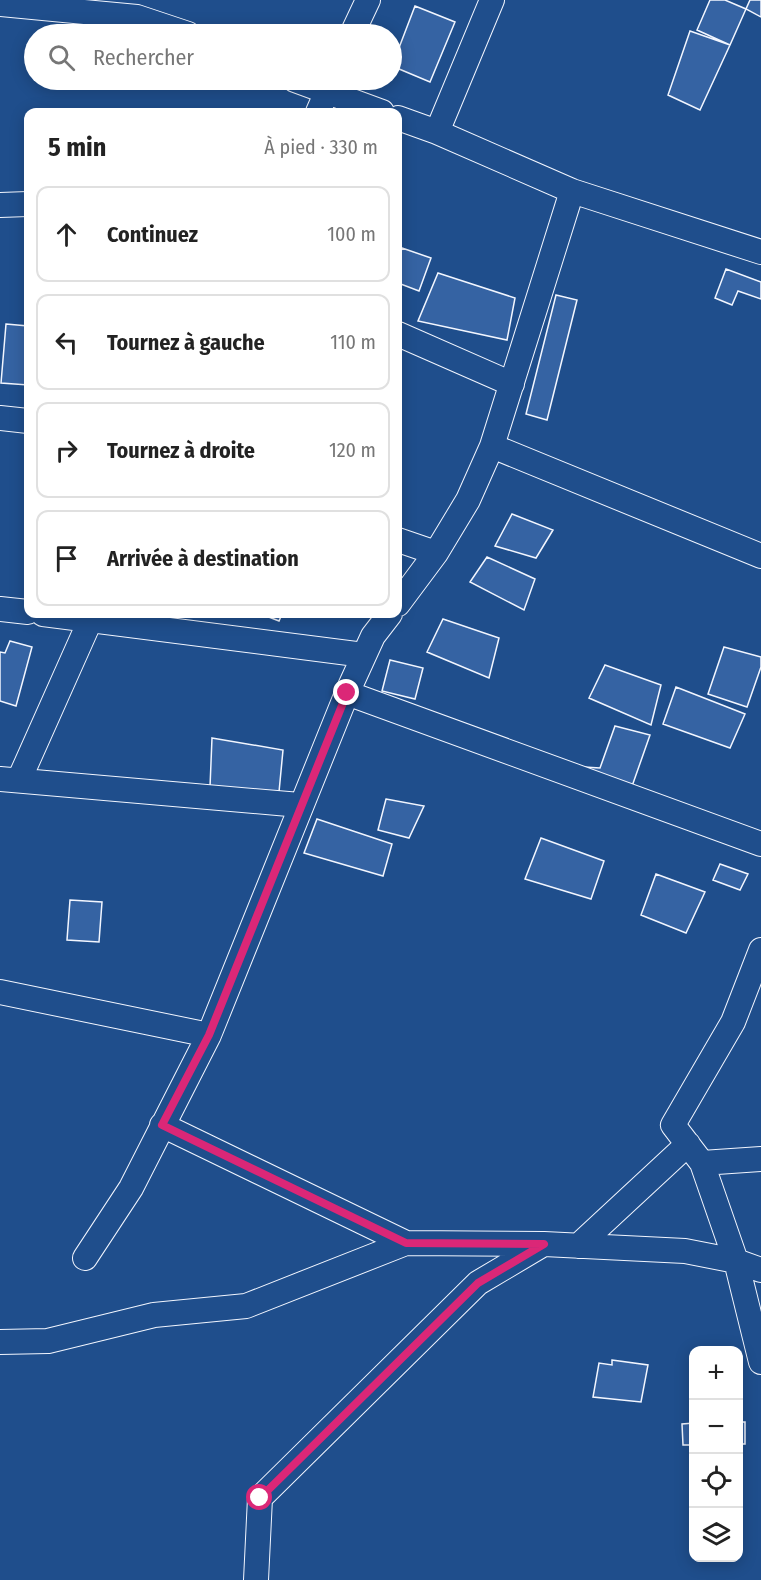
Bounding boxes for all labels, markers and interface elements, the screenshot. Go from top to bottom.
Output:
search box [24,24,402,90]
icon: search [45,41,78,74]
text: Rechercher [93,44,194,71]
text: 5 min [48,132,106,163]
text: À pied · 330 m [264,135,378,159]
icon: ahead [50,218,83,251]
text: Continuez [107,221,198,248]
text: 100 m [327,222,376,246]
icon: left [50,326,83,359]
text: Tournez à gauche [107,329,265,356]
text: 110 m [330,330,376,354]
icon: right [50,434,83,467]
text: Tournez à droite [107,437,255,464]
text: 120 m [329,438,376,462]
icon: arrive [50,542,83,575]
text: Arrivée à destination [107,545,299,572]
route end [333,679,359,705]
map controls [689,1346,743,1562]
button: + [689,1346,743,1400]
button: − [689,1400,743,1454]
button: locate [689,1454,743,1508]
route start [246,1484,272,1510]
button: layers [689,1508,743,1562]

